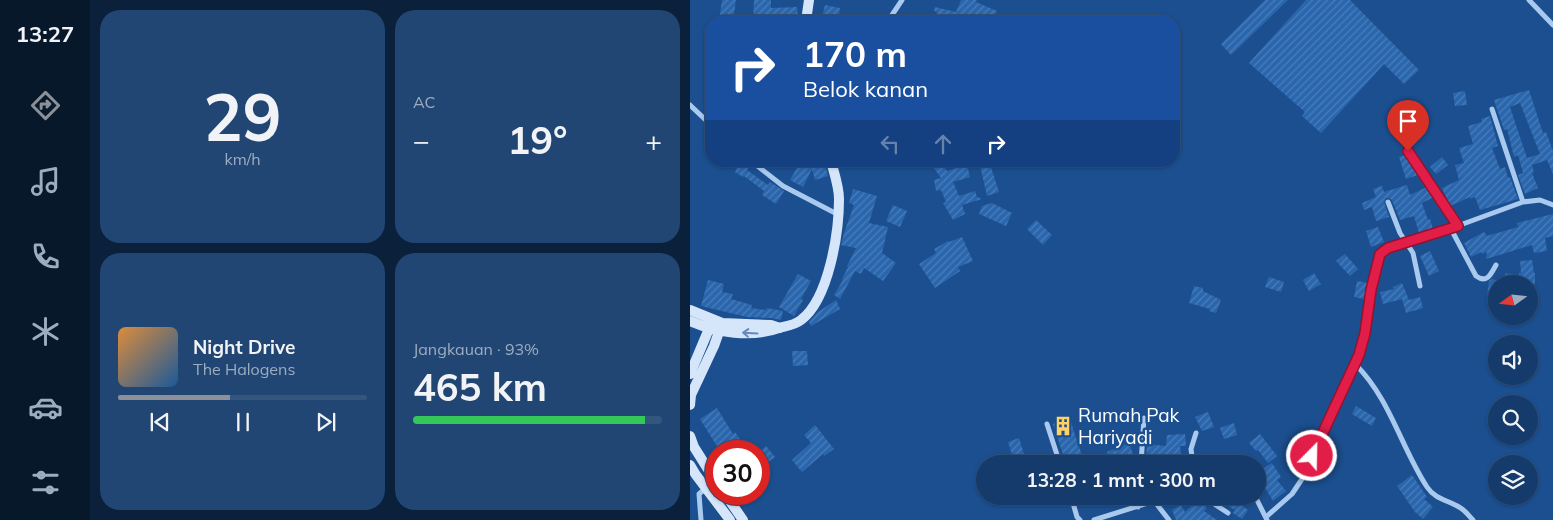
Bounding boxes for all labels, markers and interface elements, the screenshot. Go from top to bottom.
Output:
text: 13:27 [16,20,74,48]
text: 170 m [803,32,907,76]
icon: right [720,35,785,100]
text: Belok kanan [803,75,928,103]
text: 29 [203,76,282,157]
icon: directions [28,88,63,123]
text: AC [413,92,436,112]
pin [1387,100,1429,151]
icon: arrive [1394,107,1422,135]
text: 19° [507,116,568,164]
text: − [413,123,430,158]
text: + [645,123,662,158]
icon: left [876,130,904,158]
icon: ahead [929,130,957,158]
icon: right [982,130,1010,158]
text: km/h [224,149,261,169]
icon: music [28,164,63,199]
icon: phone [28,239,63,274]
north arrow [1488,275,1538,325]
map controls [1488,275,1538,505]
icon: climate [28,314,63,349]
one-way arrow [742,328,758,337]
text: Night Drive [193,335,295,359]
button: sound [1488,335,1538,385]
text: Jangkauan · 93% [413,339,539,359]
text: The Halogens [193,359,295,379]
text: 465 km [413,363,547,411]
icon: car [28,390,63,425]
button: search [1488,395,1538,445]
place label: Rumah Pak Hariyadi [1078,403,1180,449]
icon: previous [146,408,174,436]
icon: pause [229,408,257,436]
icon: next [312,408,340,436]
building icon: Rumah Pak Hariyadi [1052,415,1074,437]
position arrow [1285,429,1337,481]
speed limit sign: 30 [705,440,770,505]
button: layers [1488,455,1538,505]
icon: filters [28,465,63,500]
text: 13:28 · 1 mnt · 300 m [1026,468,1216,492]

